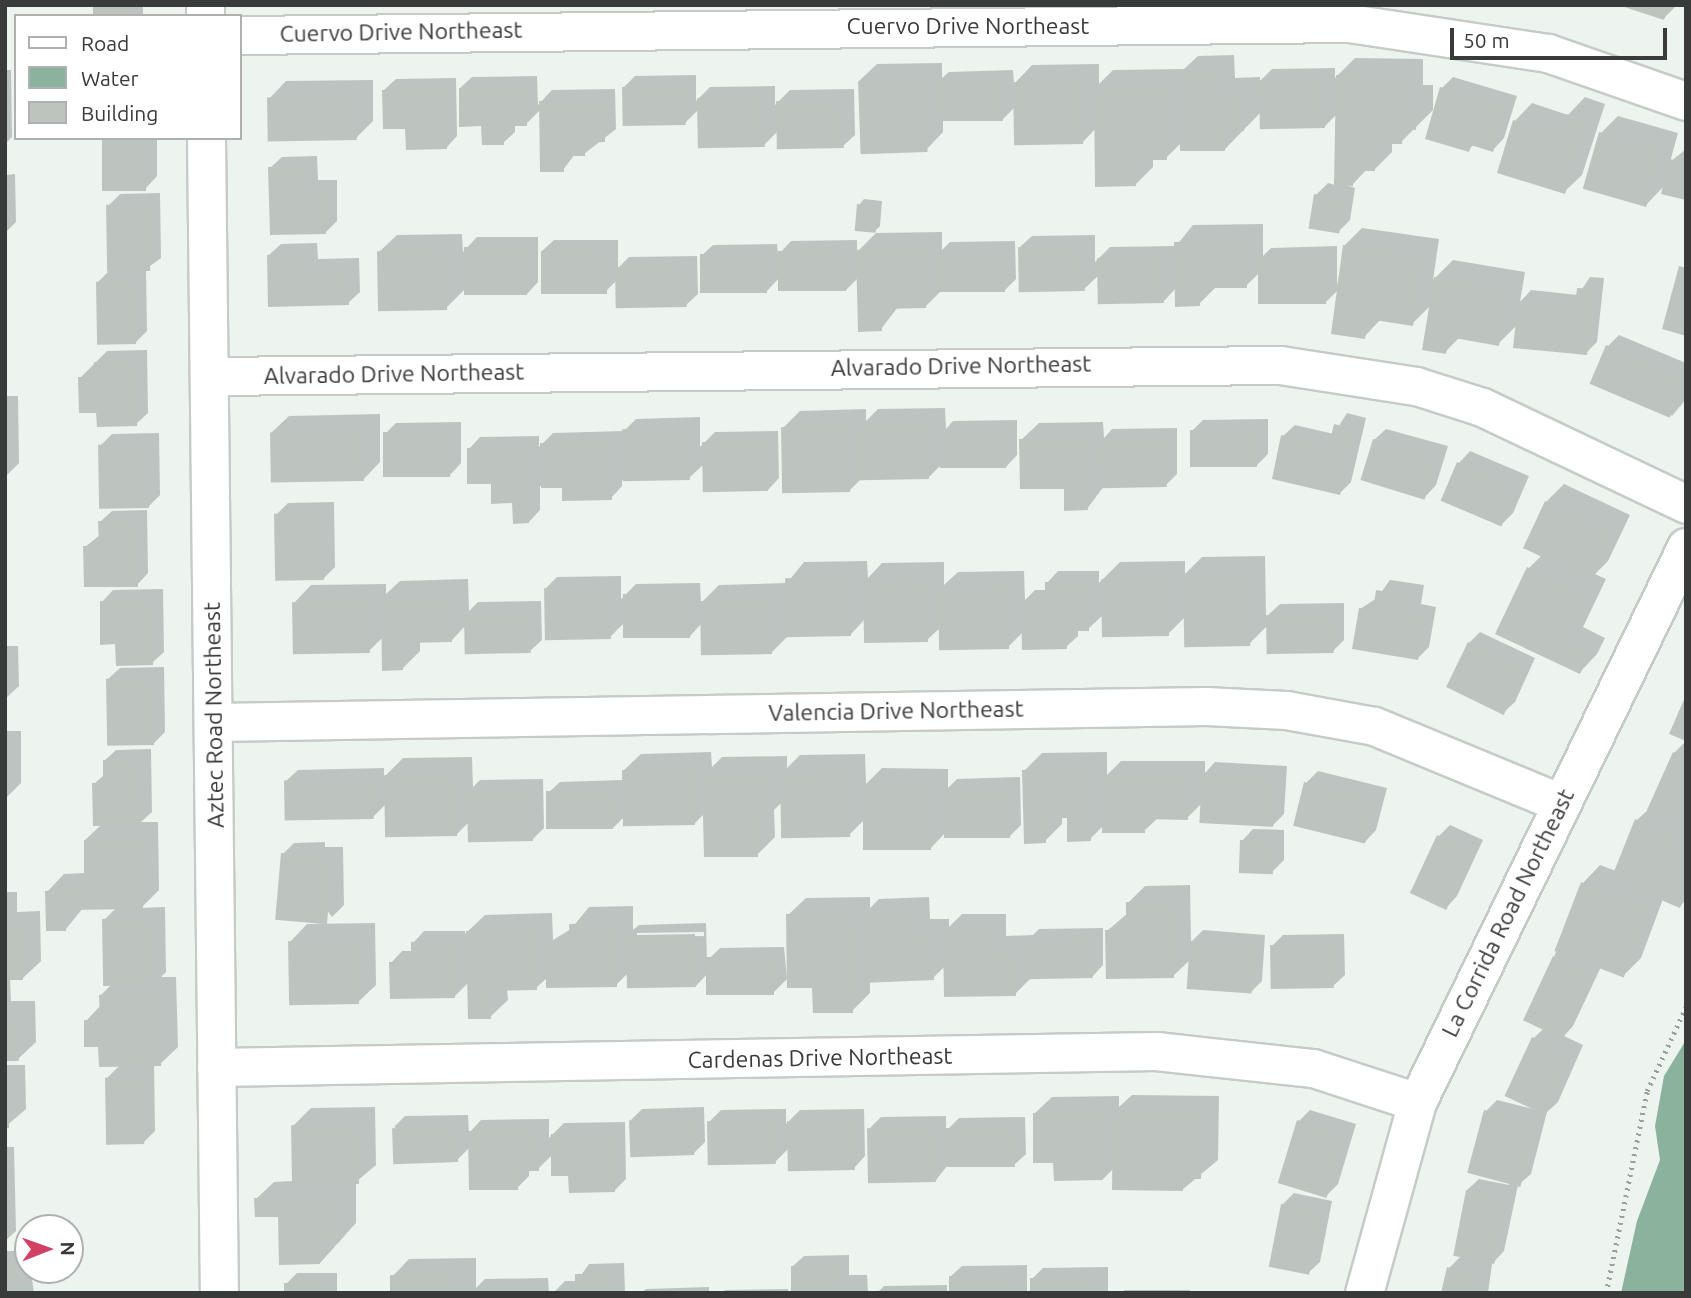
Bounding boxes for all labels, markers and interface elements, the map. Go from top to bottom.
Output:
street label: Cuervo Drive Northeast [847,12,1089,40]
legend [14,14,242,140]
scale bar [1453,14,1670,58]
street label: Cuervo Drive Northeast [279,16,523,48]
text: 50 m [1463,28,1510,52]
text: Road [81,31,129,55]
text: Water [81,66,139,90]
text: Building [81,101,158,125]
street label: Alvarado Drive Northeast [830,350,1092,382]
street label: Alvarado Drive Northeast [263,358,525,390]
street label: Aztec Road Northeast [198,602,230,828]
street label: Valencia Drive Northeast [768,695,1024,727]
street label: La Corrida Road Northeast [1436,784,1580,1042]
street label: Cardenas Drive Northeast [687,1042,953,1074]
north arrow [14,1214,84,1284]
text: N [57,1241,79,1256]

